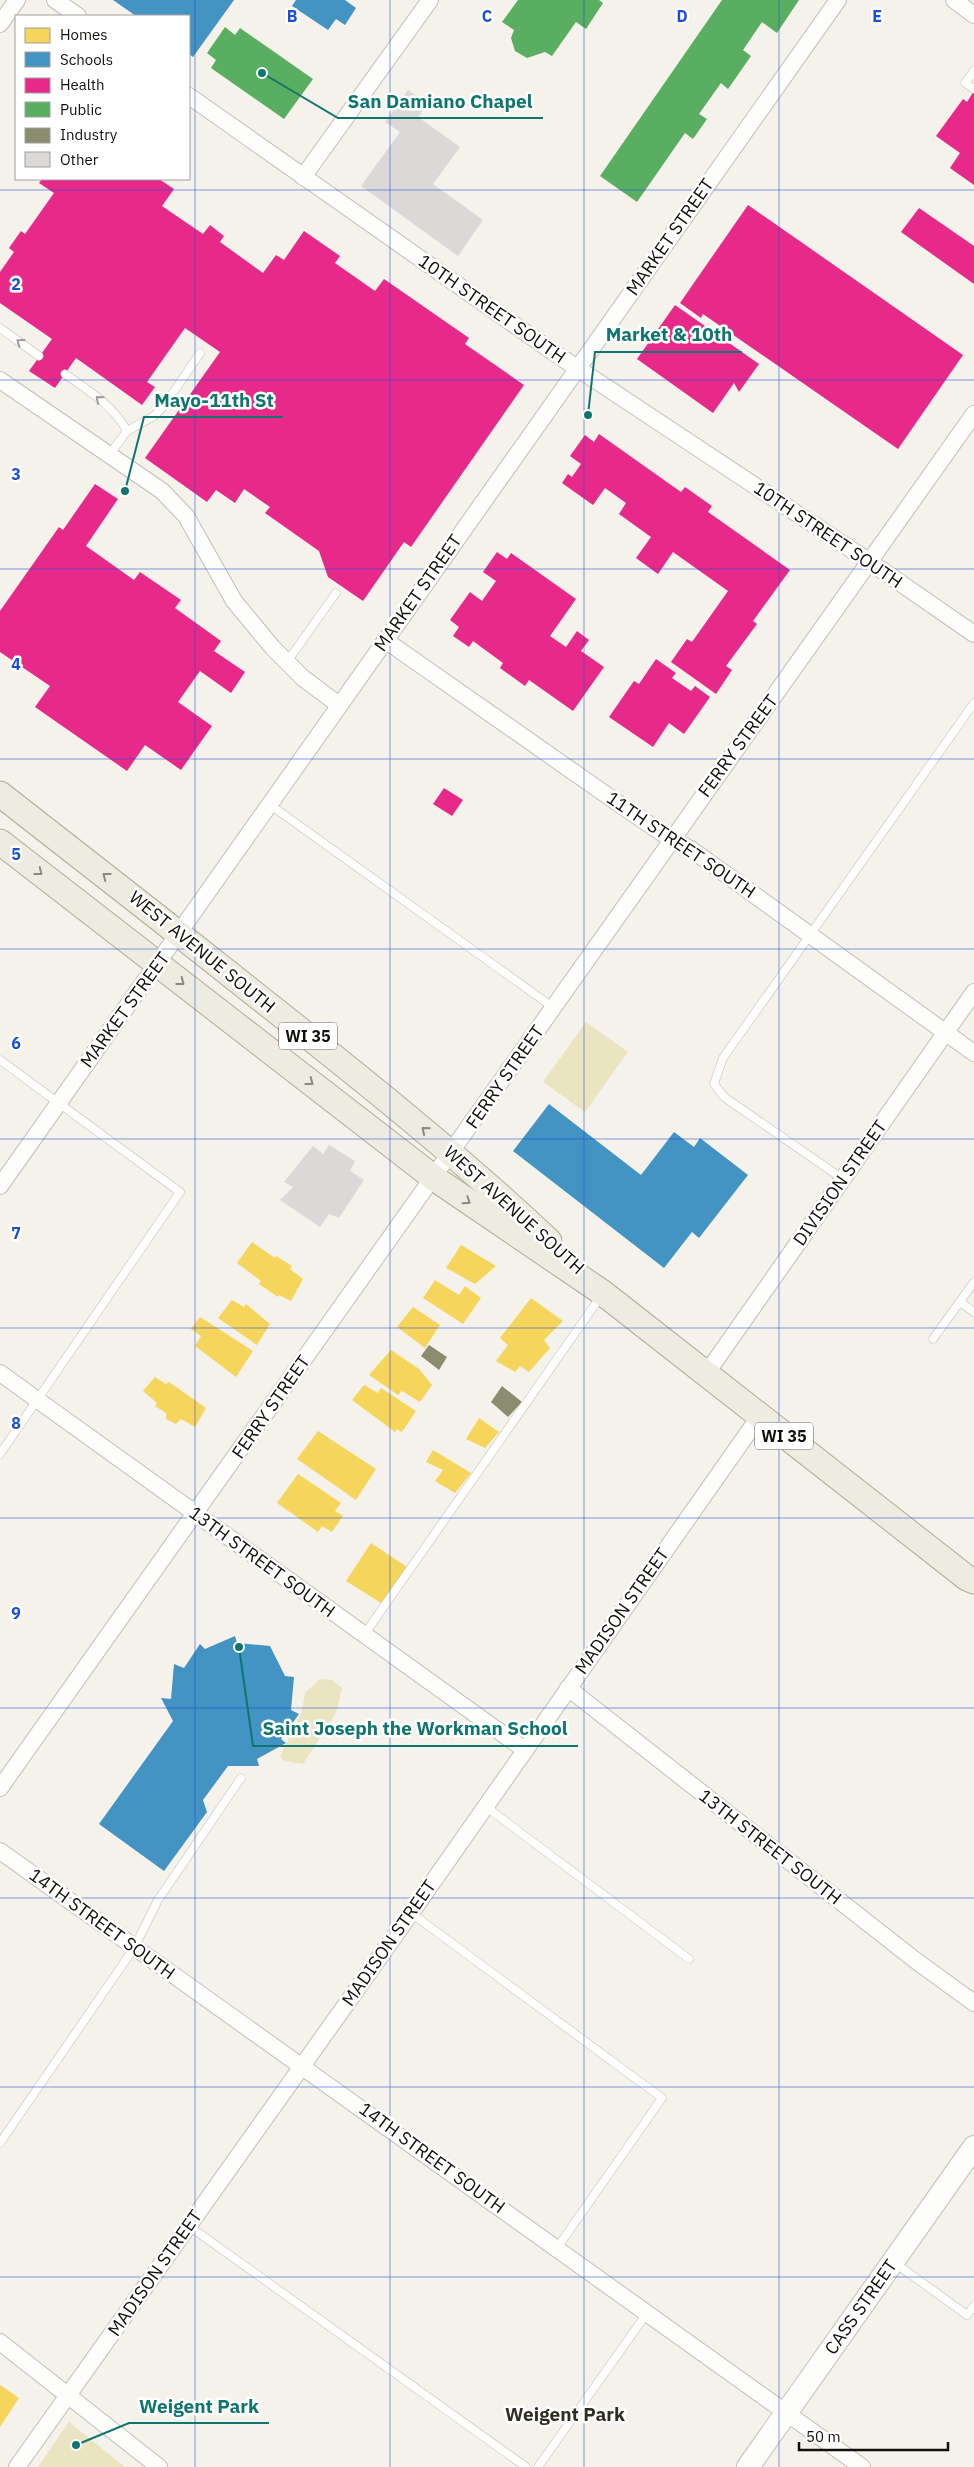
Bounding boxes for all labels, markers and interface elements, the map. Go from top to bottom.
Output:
text: B [287,6,298,26]
text: C [482,6,492,26]
text: D [676,6,688,26]
text: E [872,6,882,26]
legend [15,15,190,180]
text: Homes [60,25,108,44]
text: Schools [60,50,113,69]
text: Health [60,75,105,94]
callout: San Damiano Chapel [338,84,543,118]
text: San Damiano Chapel [348,89,533,113]
text: Public [60,100,102,119]
text: Industry [60,125,118,144]
text: Other [60,150,99,169]
street label: MARKET STREET [621,174,718,300]
street label: 10TH STREET SOUTH [414,249,571,368]
text: 2 [11,274,21,294]
callout: Market & 10th [595,318,742,352]
text: Market & 10th [606,322,732,346]
one-way arrow [16,339,26,348]
callout: Mayo-11th St [144,383,283,417]
text: Mayo-11th St [154,388,274,412]
one-way arrow [96,397,105,405]
text: 3 [11,464,21,484]
street label: 10TH STREET SOUTH [749,476,907,593]
street label: MARKET STREET [369,530,466,656]
text: 4 [11,654,21,674]
street label: FERRY STREET [693,690,783,801]
street label: 11TH STREET SOUTH [602,786,760,903]
text: 5 [11,844,21,864]
one-way arrow [33,867,42,875]
one-way arrow [103,874,112,882]
street label: WEST AVENUE SOUTH [124,886,280,1018]
street label: MARKET STREET [75,947,174,1072]
one-way arrow [175,977,184,985]
street label: FERRY STREET [460,1020,549,1133]
road number: WI 35 [279,1022,337,1050]
text: 6 [11,1033,21,1053]
one-way arrow [304,1076,313,1085]
street label: DIVISION STREET [788,1115,891,1250]
one-way arrow [422,1128,431,1136]
street label: WEST AVENUE SOUTH [439,1140,590,1279]
one-way arrow [461,1195,471,1204]
text: 7 [11,1223,21,1243]
street label: FERRY STREET [226,1350,315,1463]
text: 8 [11,1413,21,1433]
road number: WI 35 [755,1422,813,1450]
street label: 13TH STREET SOUTH [185,1501,340,1622]
street label: MADISON STREET [569,1543,674,1678]
text: 9 [11,1603,21,1623]
callout: Saint Joseph the Workman School [253,1712,578,1746]
text: Saint Joseph the Workman School [262,1716,568,1740]
street label: 13TH STREET SOUTH [694,1784,846,1910]
street label: 14TH STREET SOUTH [25,1863,180,1984]
street label: MADISON STREET [336,1875,441,2010]
street label: 14TH STREET SOUTH [355,2097,510,2218]
street label: MADISON STREET [102,2205,207,2340]
street label: CASS STREET [819,2255,902,2359]
callout: Weigent Park [129,2389,269,2423]
text: Weigent Park [139,2394,259,2418]
district label: Weigent Park [505,2402,625,2426]
scale bar [799,2420,948,2452]
text: 50 m [806,2427,841,2446]

